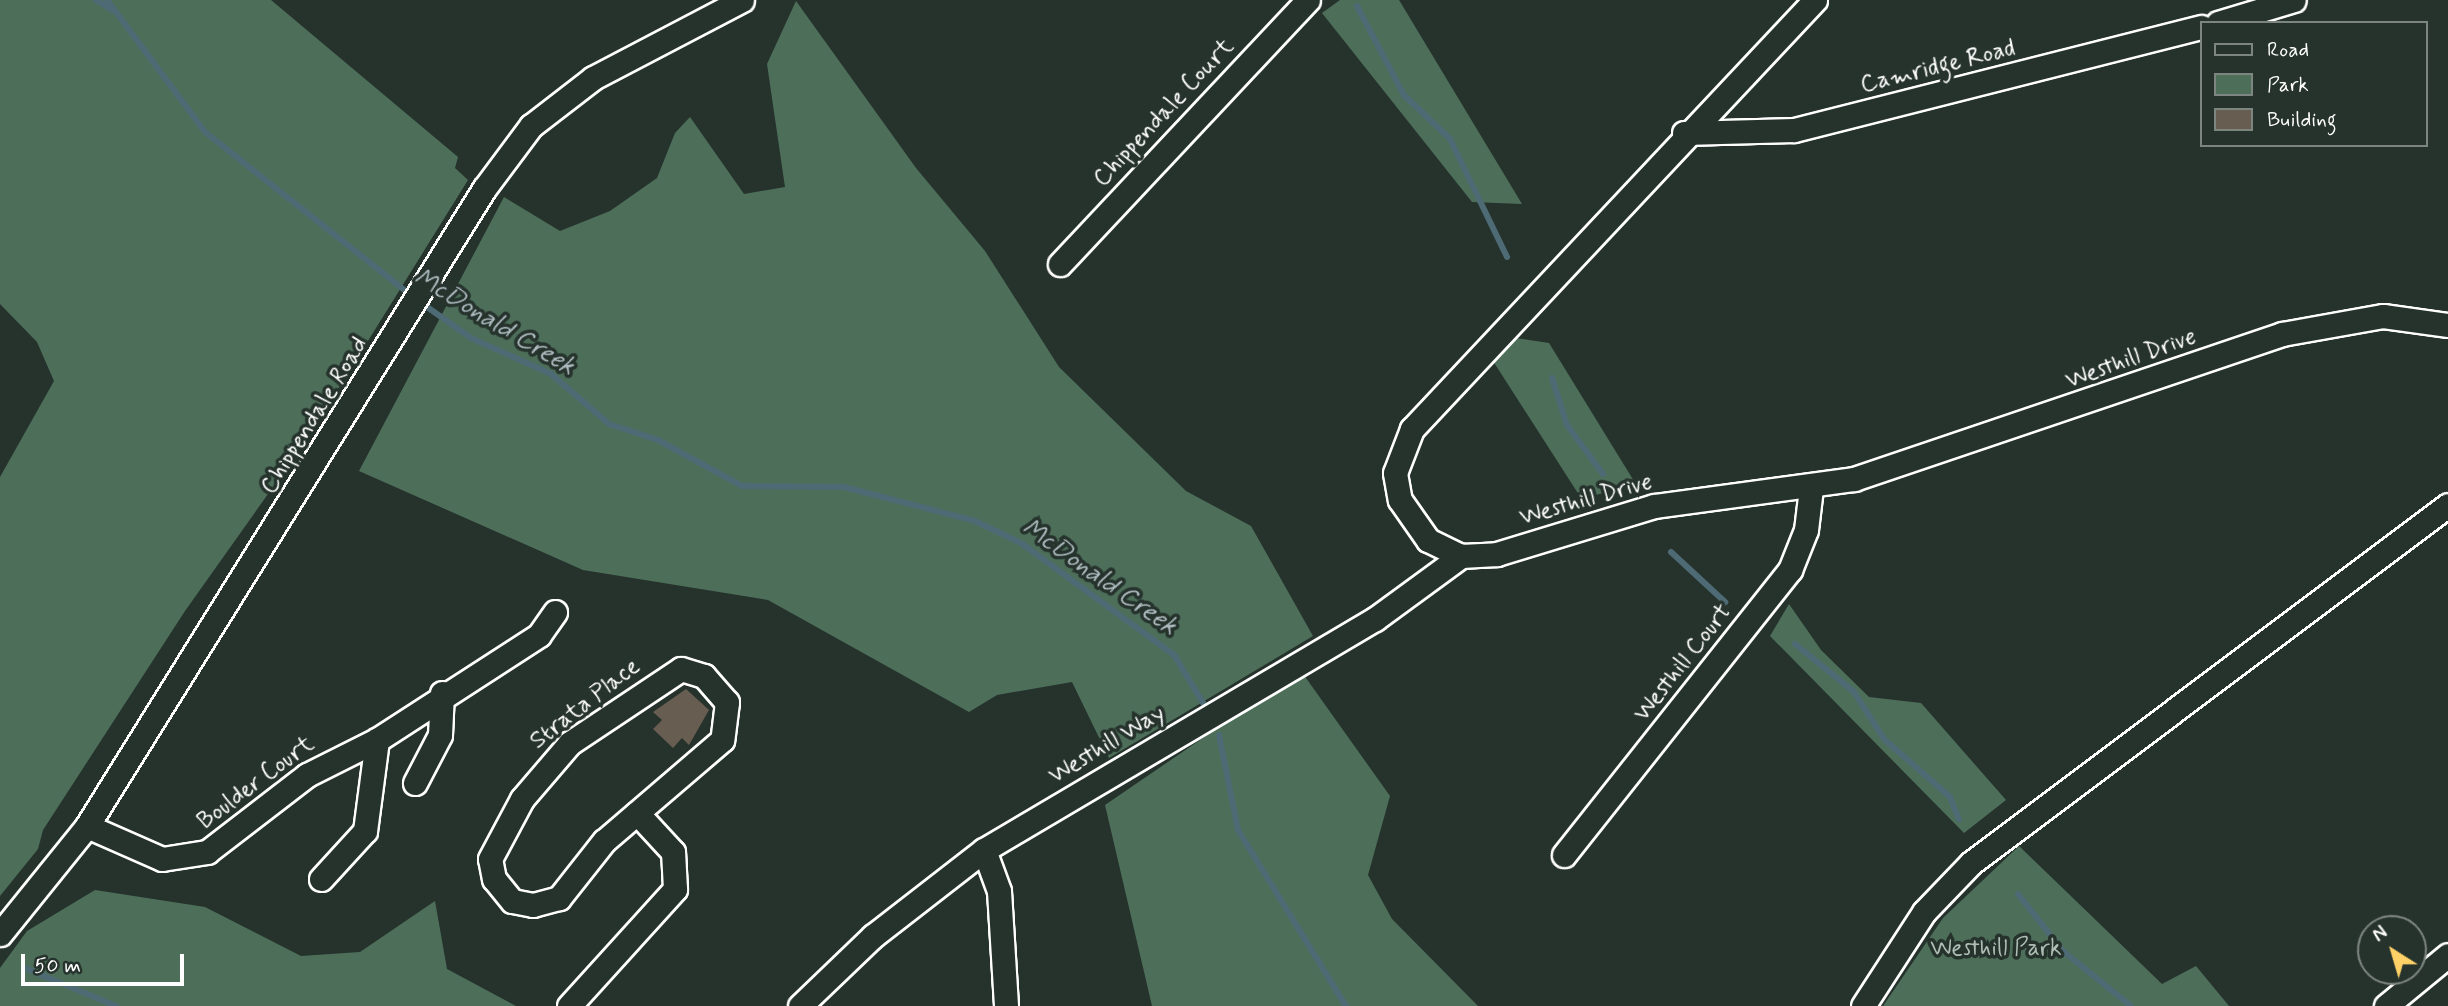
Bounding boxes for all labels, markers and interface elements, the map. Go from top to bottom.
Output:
legend [2200,21,2427,147]
street label: Camridge Road [1858,34,2018,100]
street label: Chippendale Court [1090,35,1238,191]
text: Road [2267,36,2309,64]
text: Park [2267,71,2309,99]
text: Building [2267,106,2337,134]
water label: McDonald Creek [408,263,580,383]
street label: Westhill Drive [2062,322,2200,396]
street label: Chippendale Road [256,333,374,499]
street label: Westhill Drive [1516,467,1656,533]
water label: McDonald Creek [1015,513,1183,643]
street label: Westhill Court [1628,598,1738,728]
street label: Strata Place [525,653,645,755]
street label: Westhill Way [1044,699,1170,791]
street label: Boulder Court [192,730,320,836]
north arrow [2357,915,2427,985]
text: N [2368,921,2393,948]
park label: Westhill Park [1930,935,2062,963]
scale bar [24,940,187,984]
text: 50 m [34,952,81,980]

